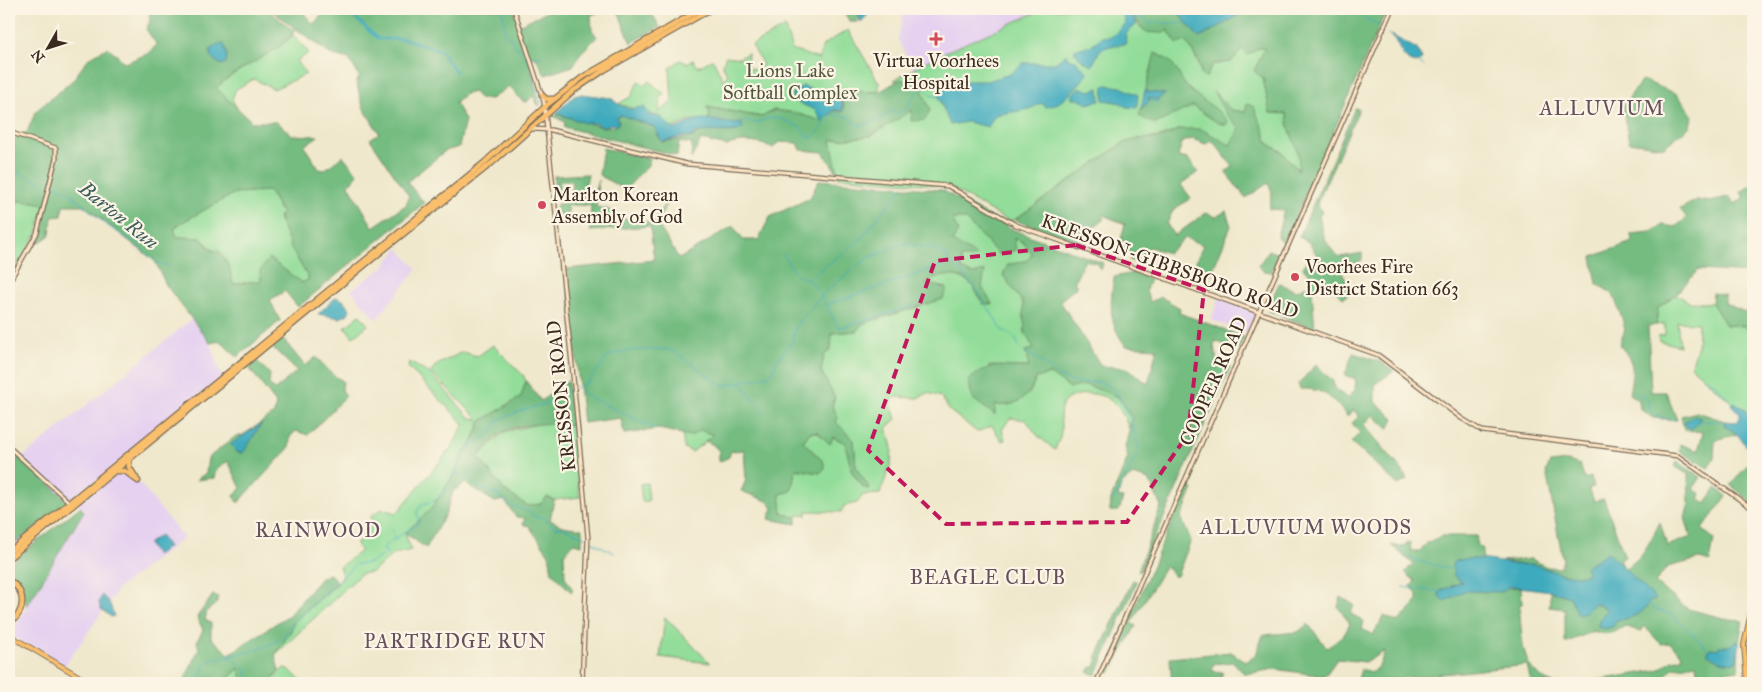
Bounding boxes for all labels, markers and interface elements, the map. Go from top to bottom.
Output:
north arrow [22,22,72,72]
marker: Virtua Voorhees Hospital [929,32,943,46]
text: N [28,46,49,66]
place label: Virtua Voorhees Hospital [872,49,999,94]
park label: Lions Lake Softball Complex [723,59,858,104]
district label: ALLUVIUM [1538,96,1665,120]
water label: Barton Run [74,175,164,254]
place label: Marlton Korean Assembly of God [551,183,683,228]
marker: Marlton Korean Assembly of God [536,199,548,211]
street label: KRESSON-GIBBSBORO ROAD [1038,209,1302,323]
place label: Voorhees Fire District Station 663 [1304,255,1459,300]
marker: Voorhees Fire District Station 663 [1289,271,1301,283]
street label: COOPER ROAD [1174,313,1252,449]
street label: KRESSON ROAD [542,319,580,473]
district label: ALLUVIUM WOODS [1199,515,1412,539]
district label: RAINWOOD [255,518,381,542]
district label: BEAGLE CLUB [910,565,1066,589]
district label: PARTRIDGE RUN [364,629,546,653]

